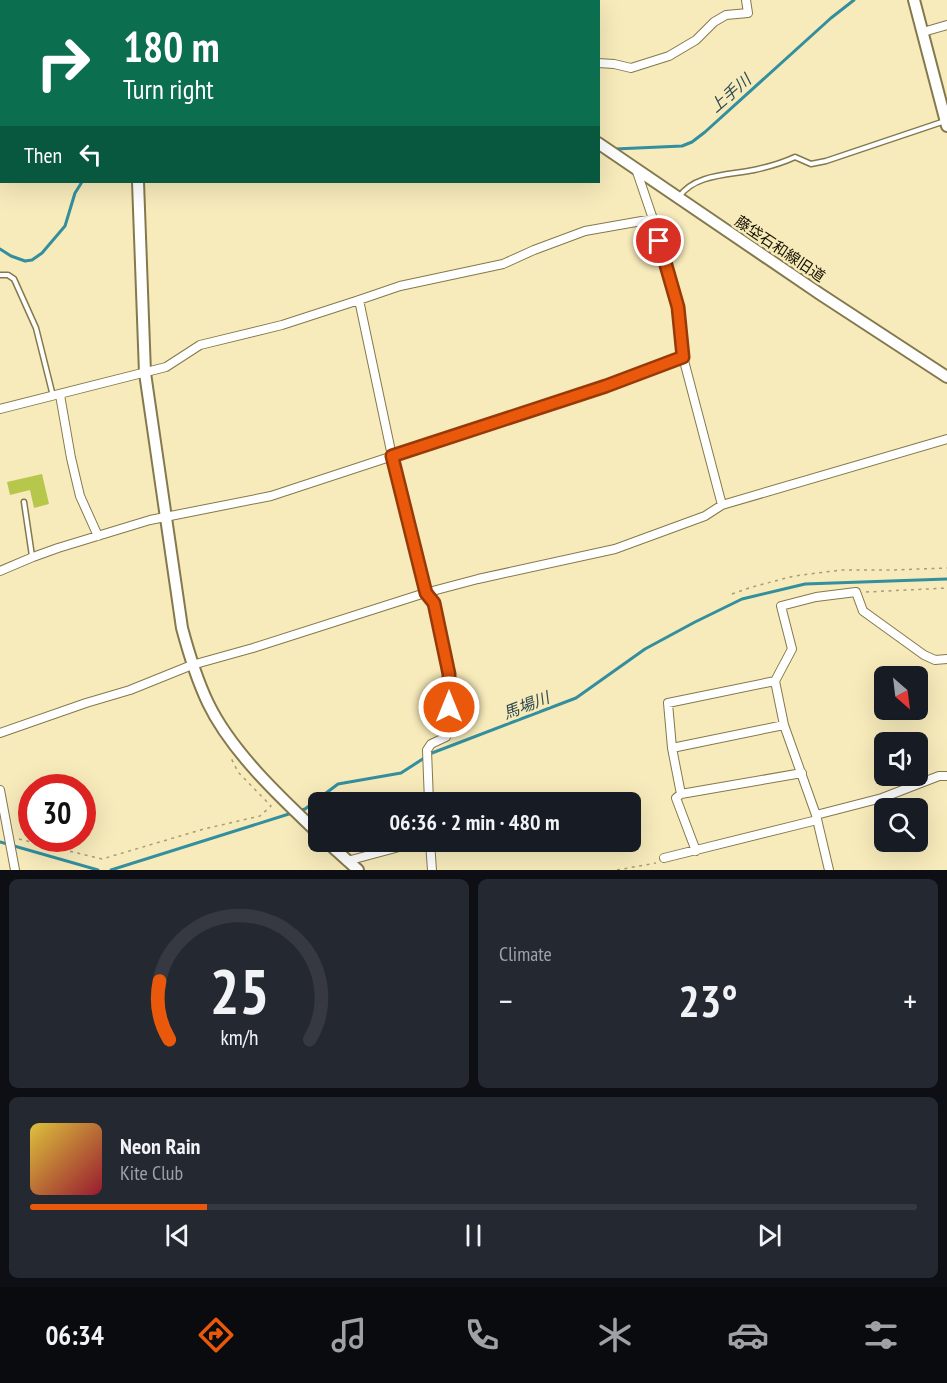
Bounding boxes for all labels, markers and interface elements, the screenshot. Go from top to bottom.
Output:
text: 180 m [123,19,220,74]
icon: right [24,24,102,102]
water label: 上手川 [705,68,756,116]
text: Turn right [123,72,214,106]
icon: left [74,138,107,171]
text: Then [24,141,62,169]
street label: 藤垈石和線旧道 [731,211,829,286]
pin [633,215,684,266]
icon: arrive [642,224,675,257]
north arrow [874,666,928,720]
map controls [874,666,928,852]
position arrow [417,675,481,739]
water label: 馬場川 [500,686,554,723]
button: sound [874,732,928,786]
speed limit sign: 30 [18,774,96,852]
button: search [874,798,928,852]
text: 06:36 · 2 min · 480 m [389,808,560,836]
text: Climate [499,941,552,967]
text: 25 [209,950,269,1031]
text: 23° [678,971,738,1029]
text: − [499,979,513,1022]
text: + [903,979,917,1022]
text: km/h [220,1024,258,1052]
text: Neon Rain [120,1132,200,1160]
text: Kite Club [120,1160,183,1186]
icon: previous [161,1219,194,1252]
icon: pause [457,1219,490,1252]
icon: next [753,1219,786,1252]
icon: directions [195,1314,237,1356]
icon: music [328,1314,370,1356]
icon: phone [461,1314,503,1356]
icon: climate [594,1314,636,1356]
icon: car [727,1314,769,1356]
icon: filters [860,1314,902,1356]
text: 06:34 [45,1318,104,1352]

